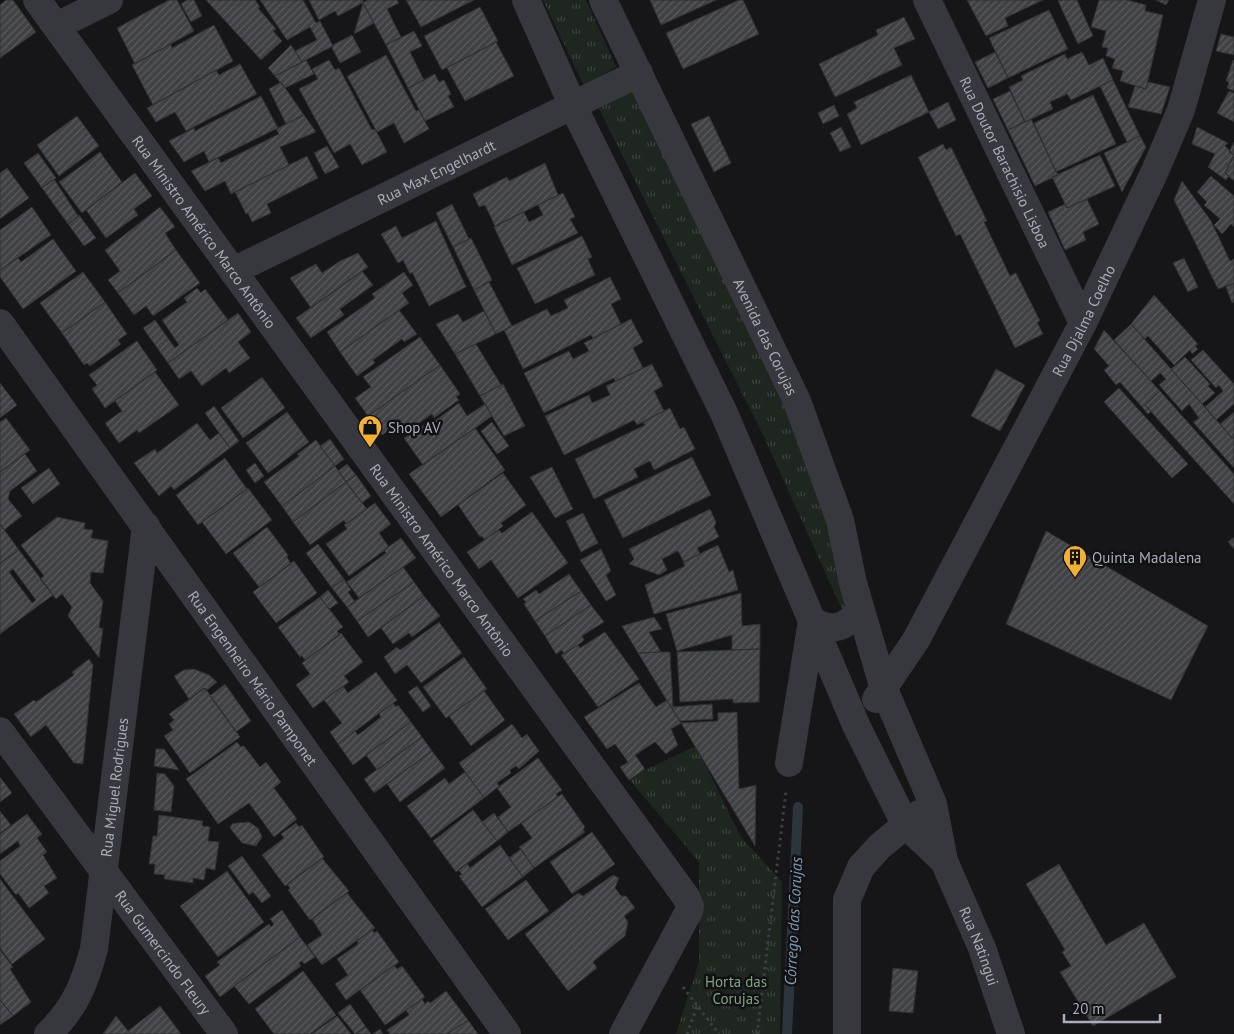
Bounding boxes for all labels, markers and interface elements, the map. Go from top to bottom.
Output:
street label: Rua Doutor Barachisio Lisboa [956,73,1055,251]
street label: Rua Ministro Américo Marco Antônio [129,132,281,332]
street label: Rua Max Engelhardt [374,135,498,209]
street label: Rua Djalma Coelho [1047,262,1119,379]
street label: Avenida das Corujas [730,275,802,398]
shop icon: Shop AV [357,414,383,448]
place label: Shop AV [388,418,441,437]
street label: Rua Ministro Américo Marco Antônio [366,460,518,660]
building icon: Quinta Madalena [1062,544,1088,578]
place label: Quinta Madalena [1092,548,1202,567]
street label: Rua Engenheiro Mário Pamponet [184,587,322,769]
street label: Rua Miguel Rodrigues [96,717,132,858]
water label: Córrego das Corujas [780,856,806,986]
street label: Rua Gumercindo Fleury [111,886,216,1018]
street label: Rua Natingui [955,903,1003,988]
park label: Horta das Corujas [705,972,767,1008]
scale bar [1064,992,1160,1024]
text: 20 m [1072,999,1105,1018]

